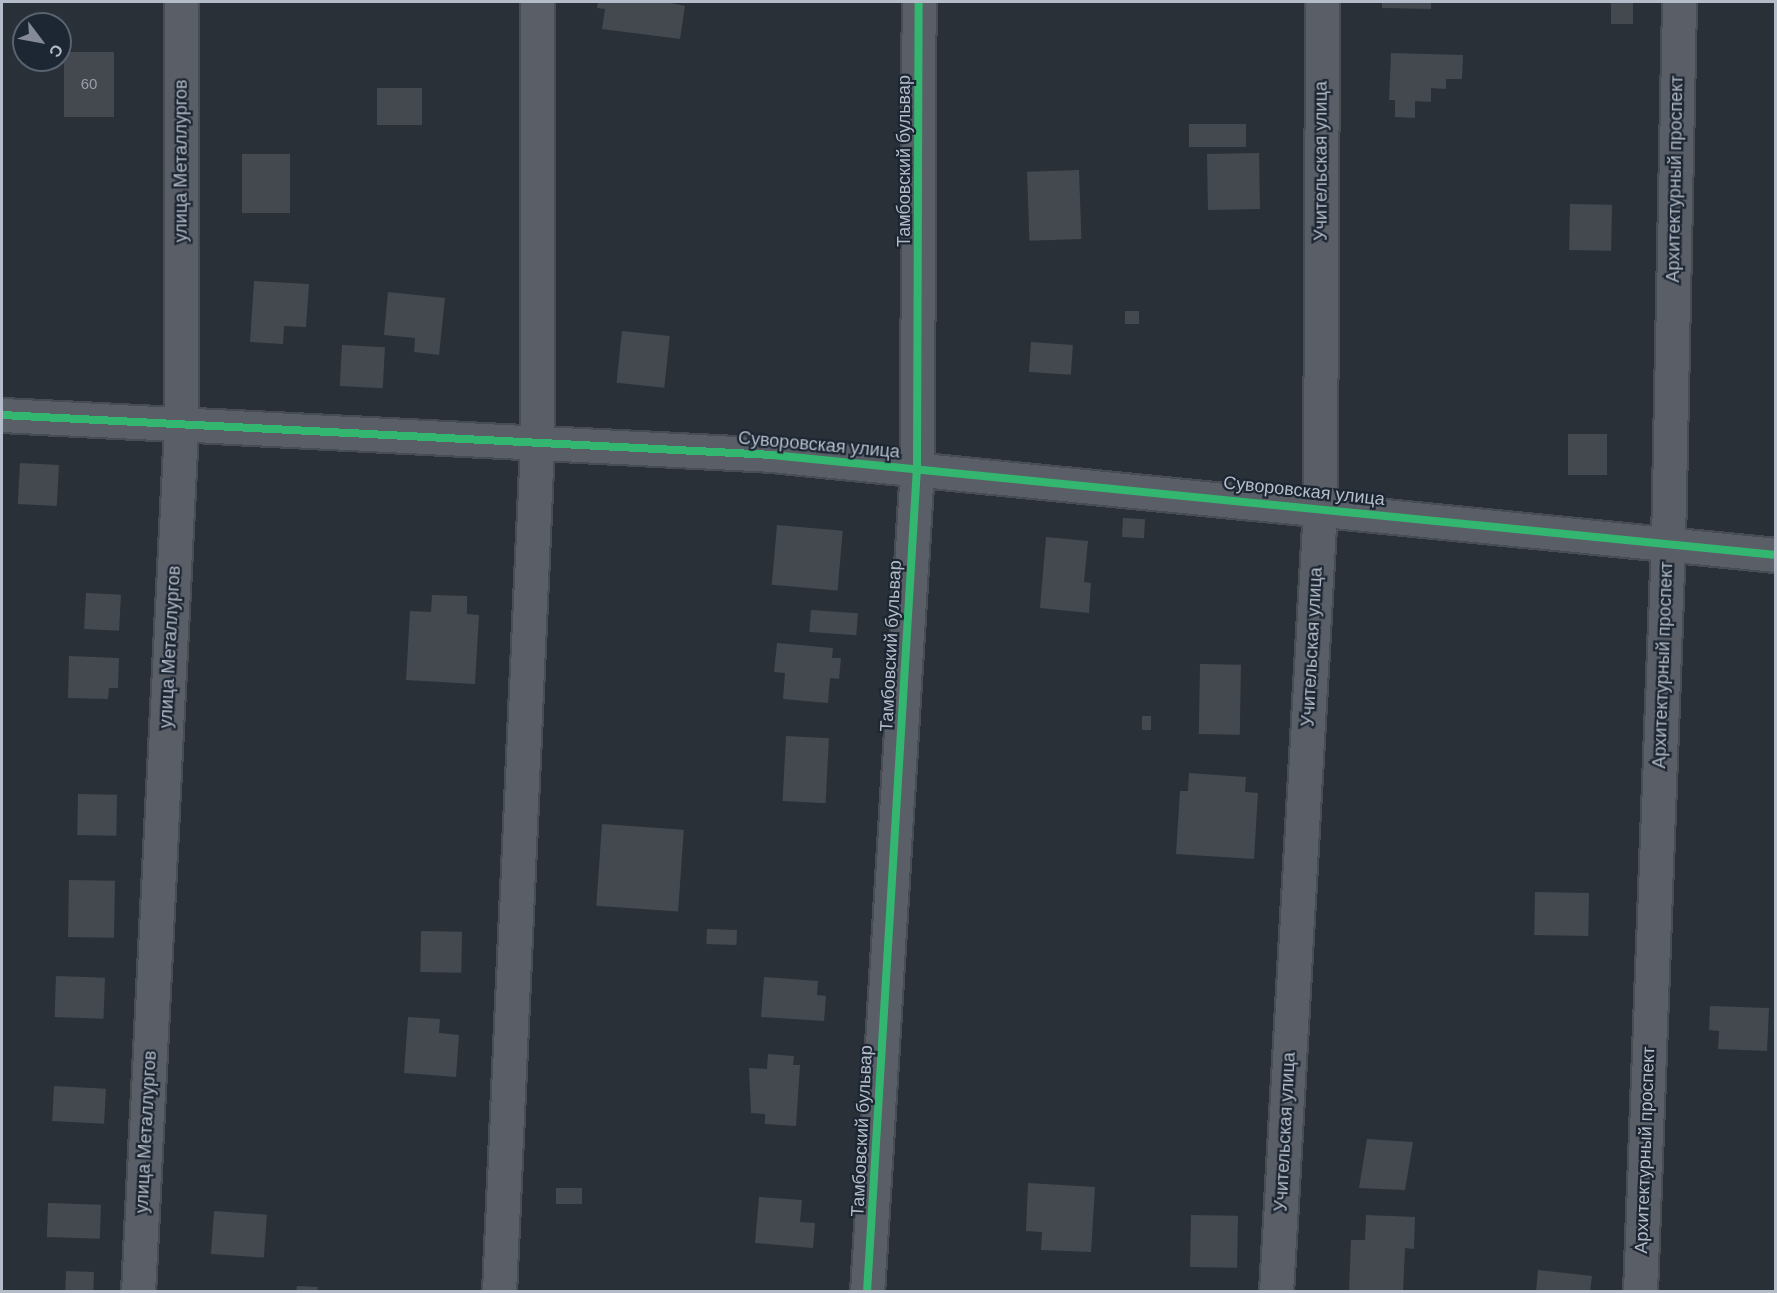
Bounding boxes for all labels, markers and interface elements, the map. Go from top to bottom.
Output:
north arrow [12,12,72,72]
text: С [46,41,66,60]
house number: 60 [81,75,97,93]
street label: Тамбовский бульвар [893,75,915,247]
street label: Архитектурный проспект [1662,75,1688,283]
street label: улица Металлургов [170,80,192,242]
street label: Учительская улица [1310,81,1332,241]
street label: Суворовская улица [737,427,901,463]
street label: Суворовская улица [1222,472,1386,510]
street label: Тамбовский бульвар [876,560,906,732]
street label: Архитектурный проспект [1649,561,1677,769]
street label: улица Металлургов [155,565,185,729]
street label: Учительская улица [1297,567,1327,727]
street label: Тамбовский бульвар [847,1045,877,1217]
street label: Архитектурный проспект [1631,1046,1659,1254]
street label: улица Металлургов [131,1050,161,1214]
street label: Учительская улица [1270,1052,1300,1212]

